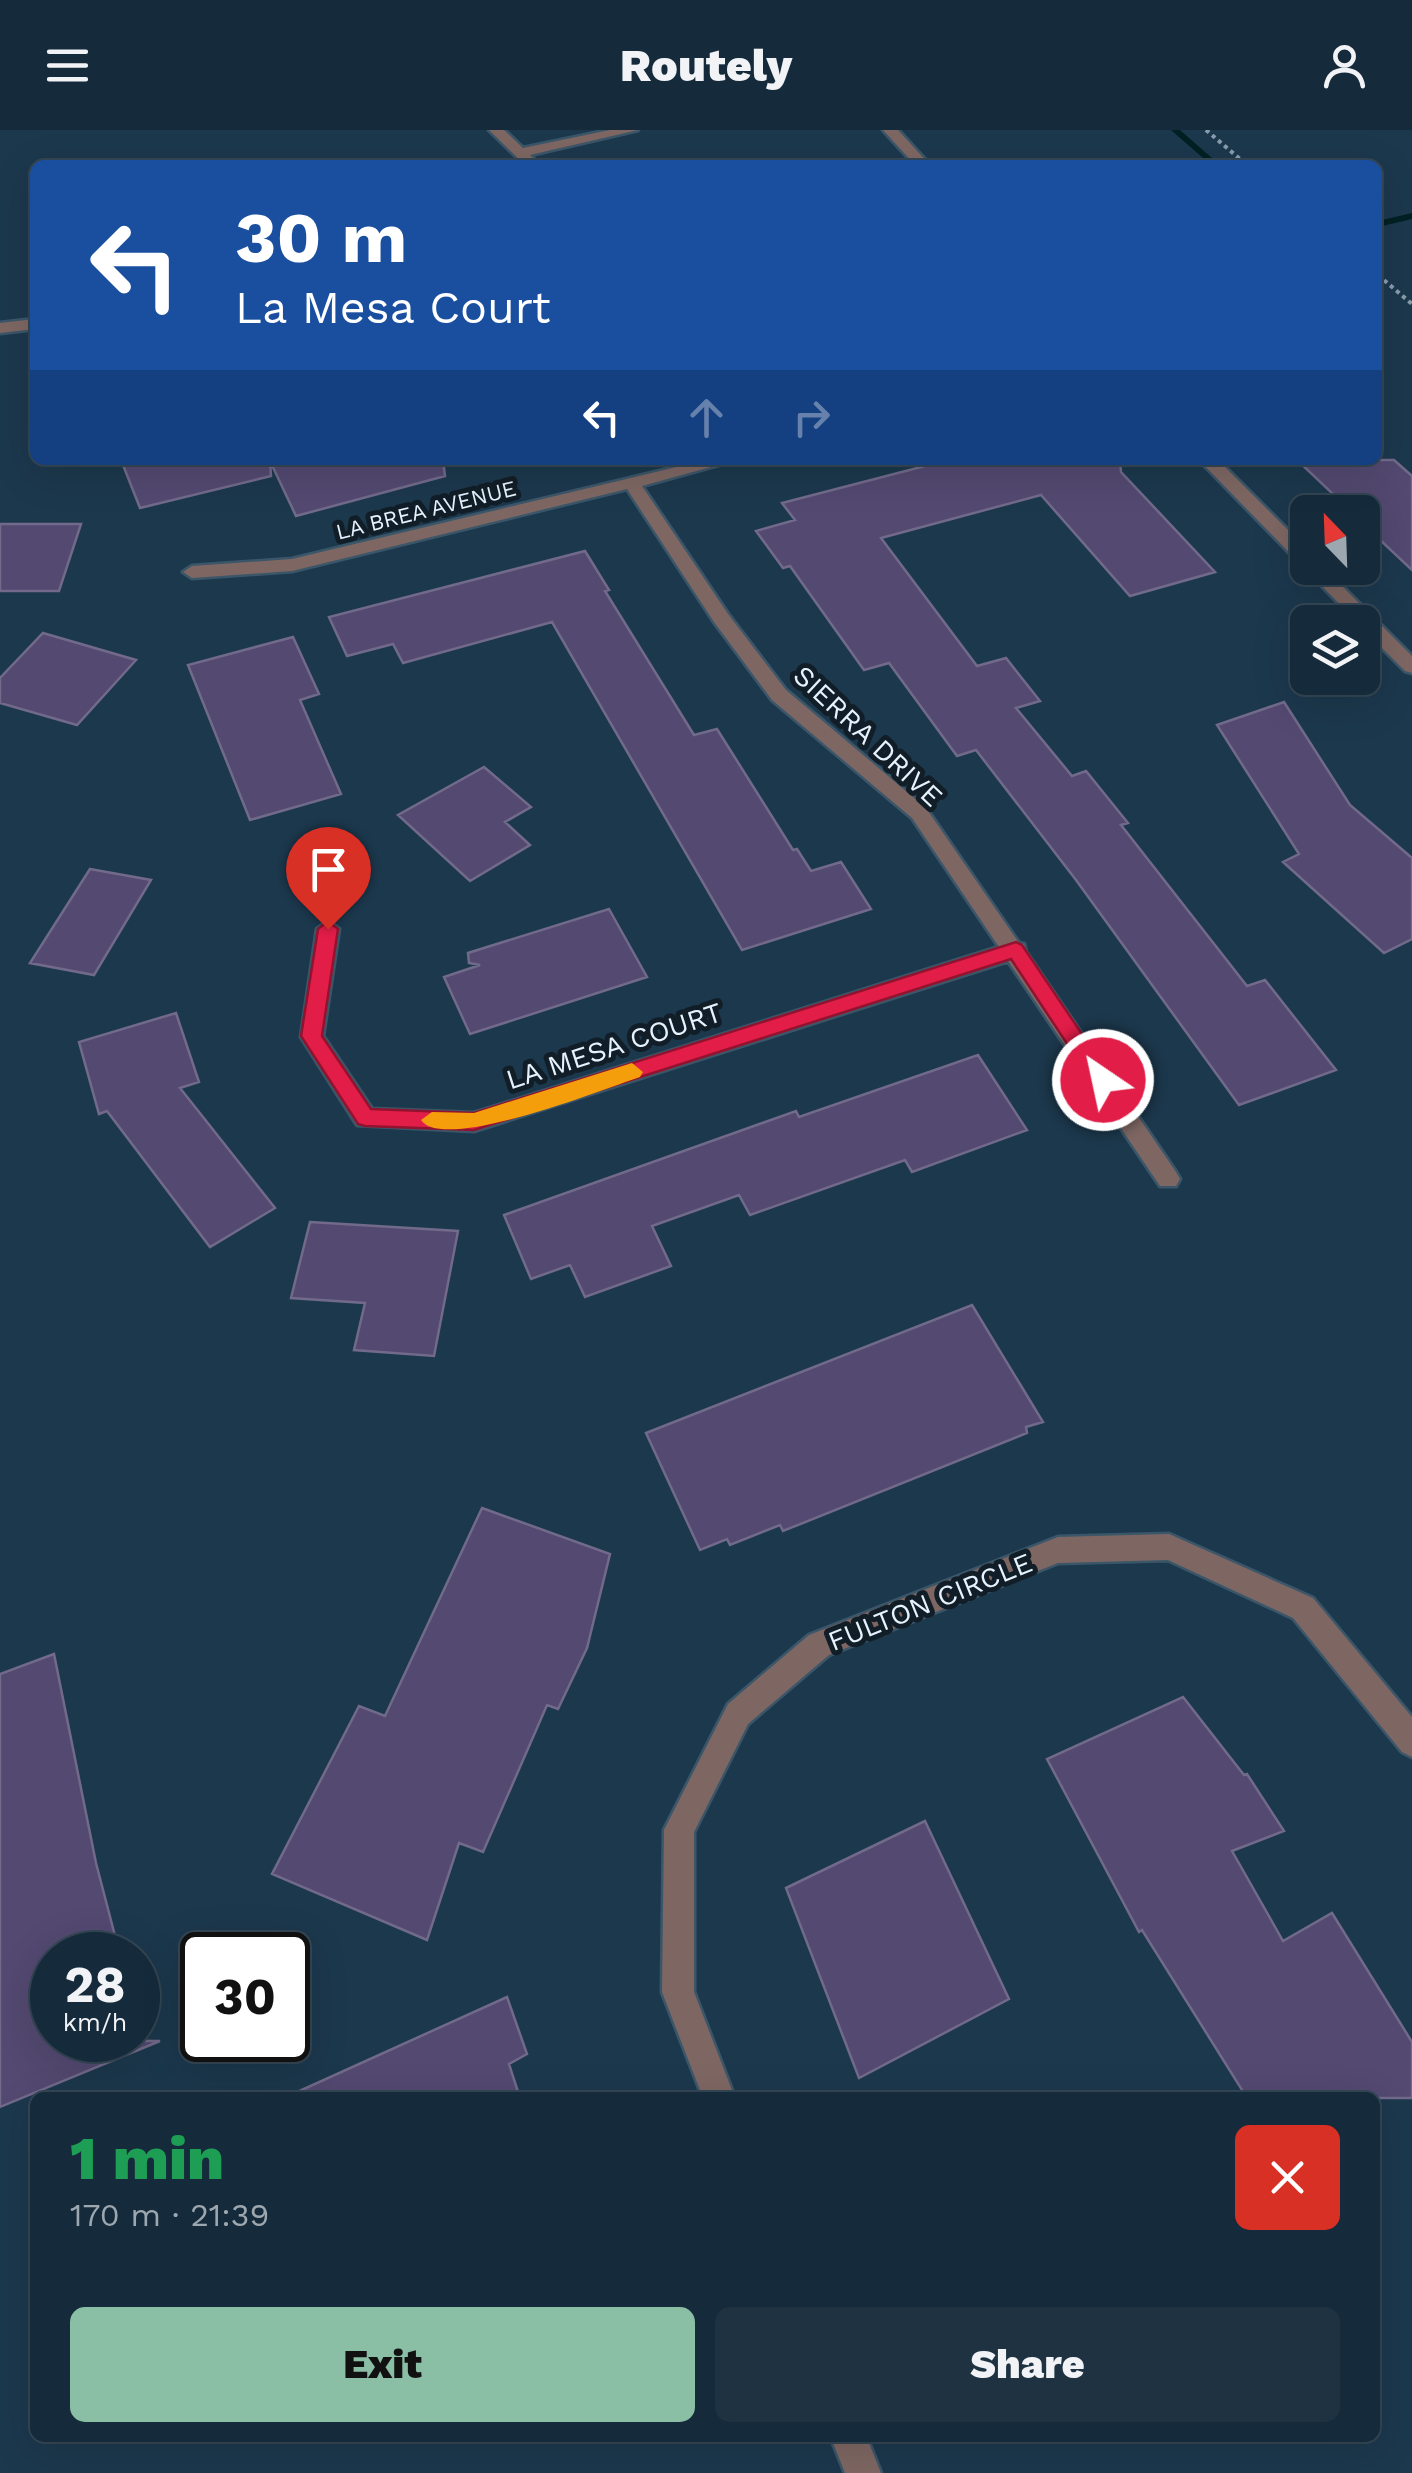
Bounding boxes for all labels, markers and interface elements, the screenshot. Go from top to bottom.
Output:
icon: menu [40,38,95,93]
icon: person [1317,38,1372,93]
text: Routely [620,39,792,92]
text: 30 m [235,197,407,279]
icon: left [70,200,200,330]
text: La Mesa Court [235,281,551,334]
icon: left [574,390,629,445]
icon: ahead [679,390,734,445]
icon: right [784,390,839,445]
street label: LA BREA AVENUE [333,476,519,544]
north arrow [1290,495,1380,585]
map controls [1290,495,1380,695]
button: layers [1290,605,1380,695]
street label: SIERRA DRIVE [787,659,949,813]
pin [286,827,371,930]
icon: arrive [301,842,356,897]
street label: LA MESA COURT [502,996,726,1096]
position arrow [1051,1028,1155,1132]
street label: FULTON CIRCLE [823,1546,1037,1658]
speed limit sign: 30 [180,1932,310,2062]
text: 28 [64,1955,126,2014]
text: km/h [63,2008,127,2037]
text: 1 min [70,2123,224,2194]
button: close [1235,2125,1340,2230]
text: 170 m · 21:39 [70,2196,269,2234]
button: Exit [70,2307,695,2422]
button: Share [715,2307,1340,2422]

